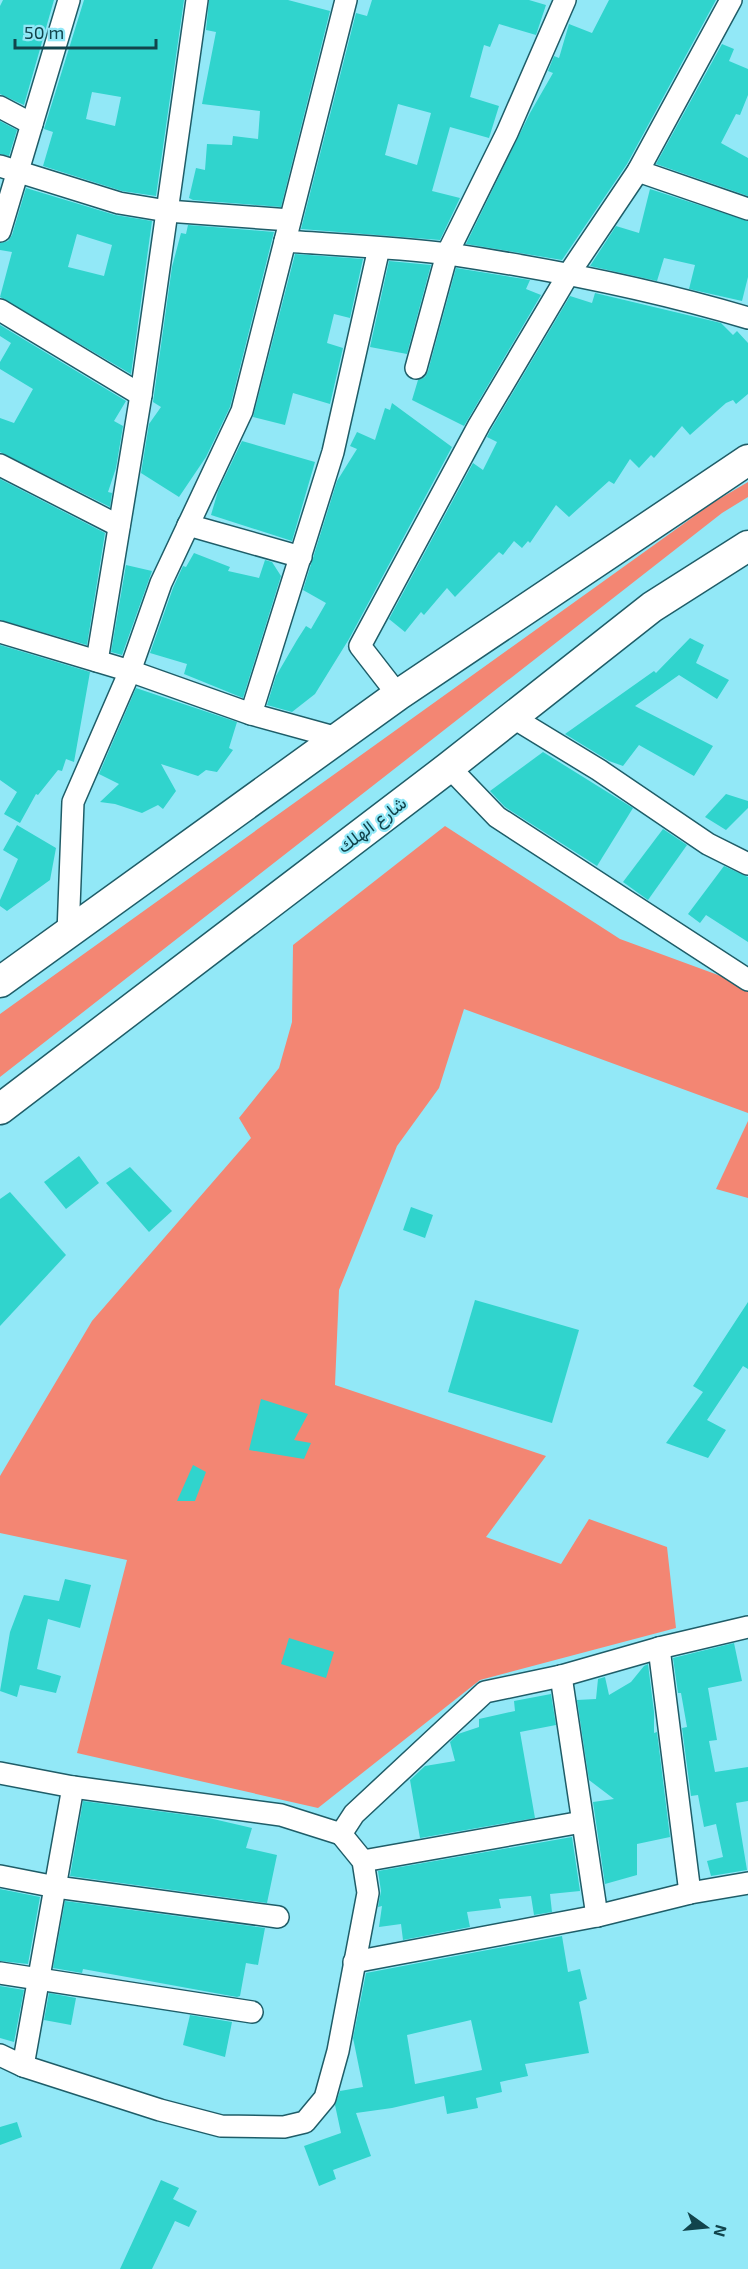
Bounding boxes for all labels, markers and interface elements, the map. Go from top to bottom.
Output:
scale bar [15,12,156,50]
text: 50 m [24,21,64,43]
street label: شارع الهلك [333,791,411,859]
north arrow [676,2197,736,2257]
text: N [710,2223,732,2239]

